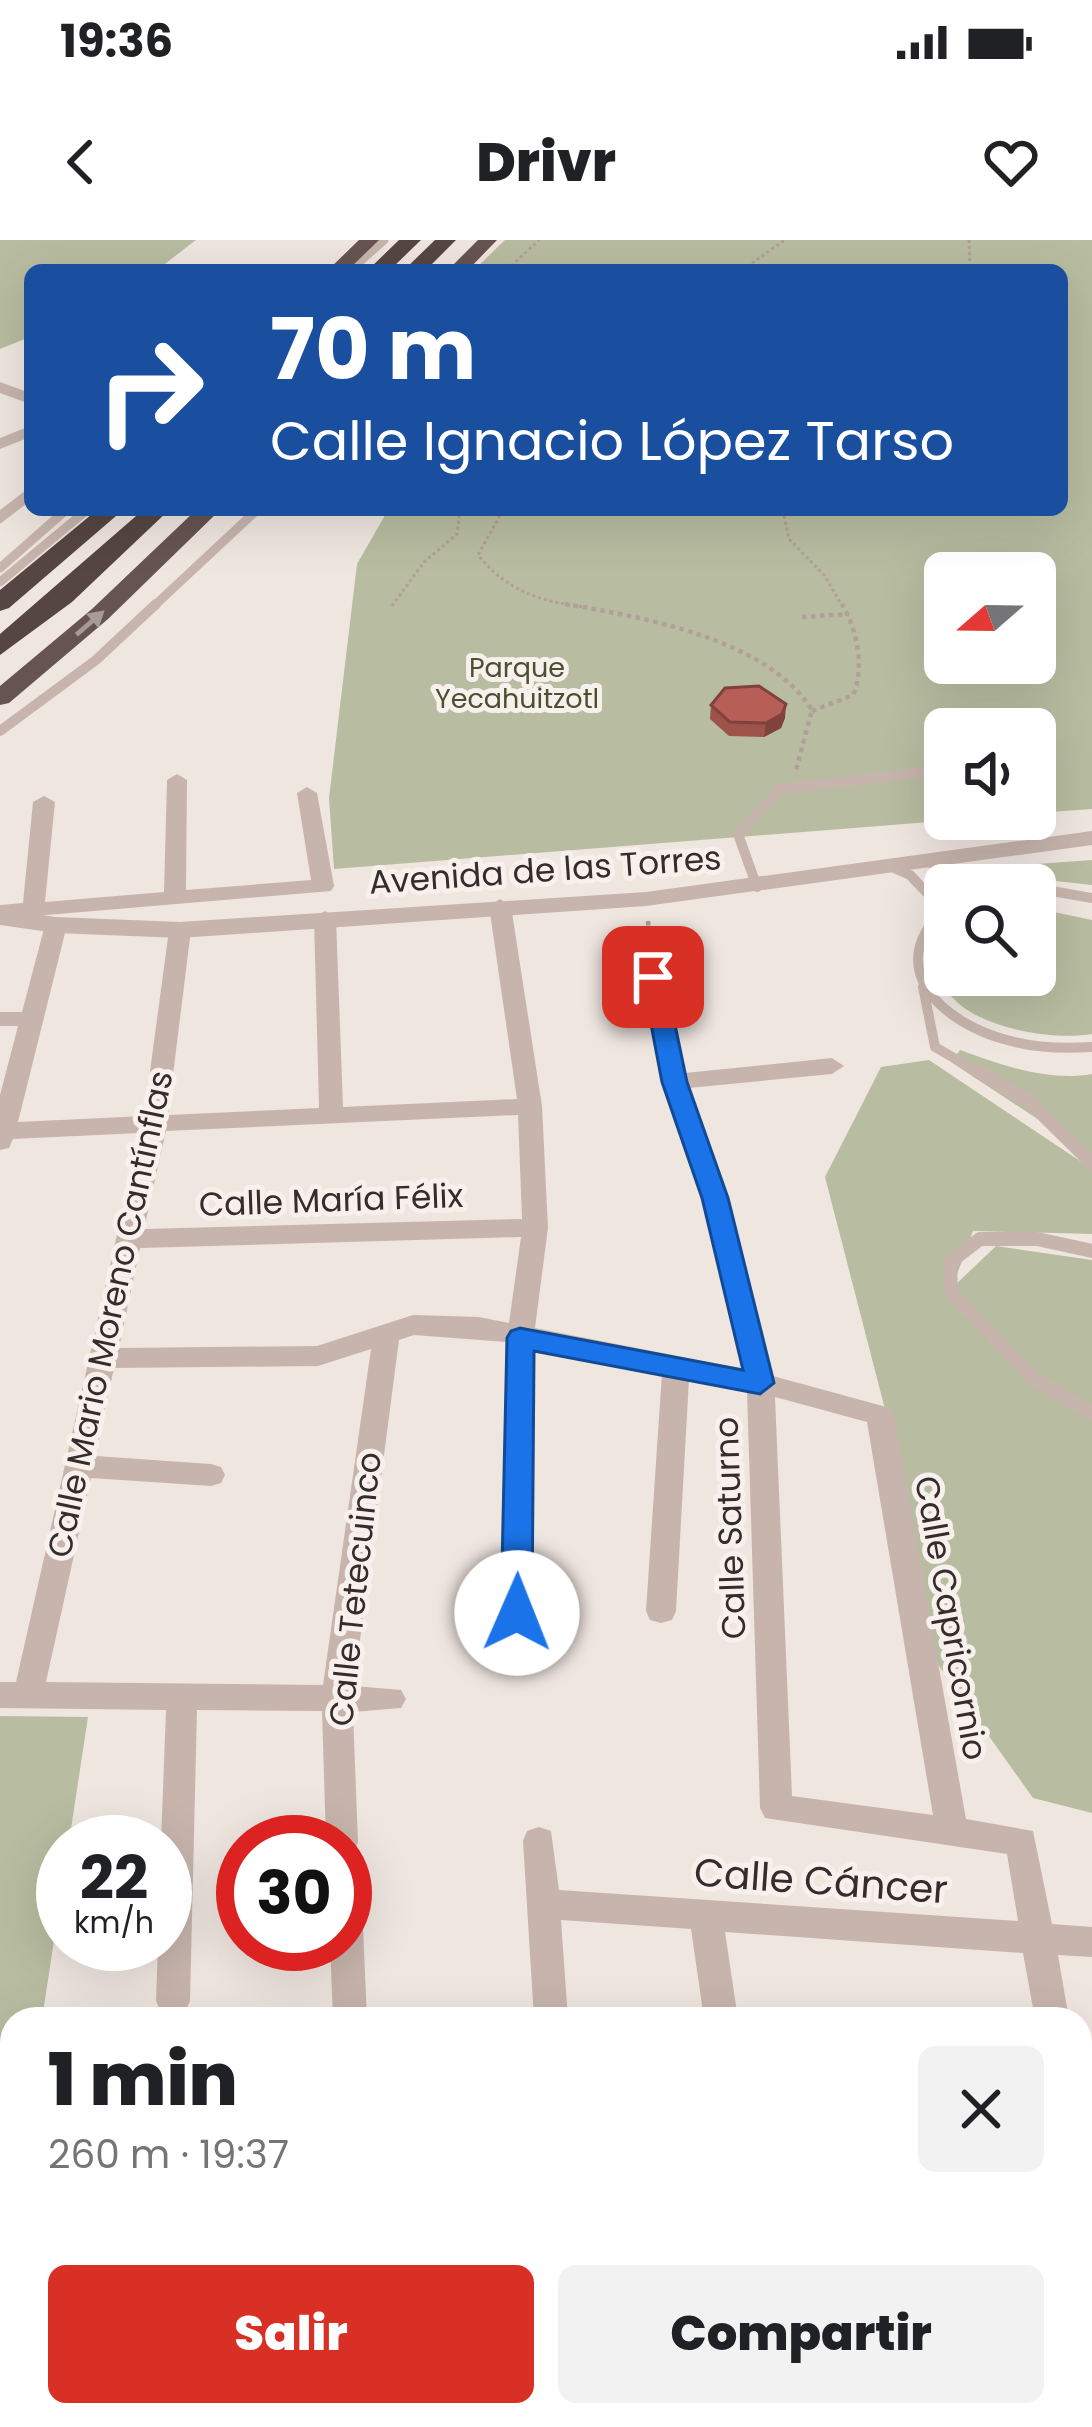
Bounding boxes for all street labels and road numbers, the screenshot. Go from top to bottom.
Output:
street label: Avenida de las Torres [367,834,723,906]
street label: Calle Mario Moreno Cantínflas [35,1066,185,1562]
street label: Calle María Félix [198,1172,464,1228]
street label: Calle Saturno [703,1416,757,1640]
street label: Calle Tetecuinco [317,1449,393,1729]
street label: Calle Capricornio [903,1472,999,1764]
street label: Calle Cáncer [692,1845,950,1917]

